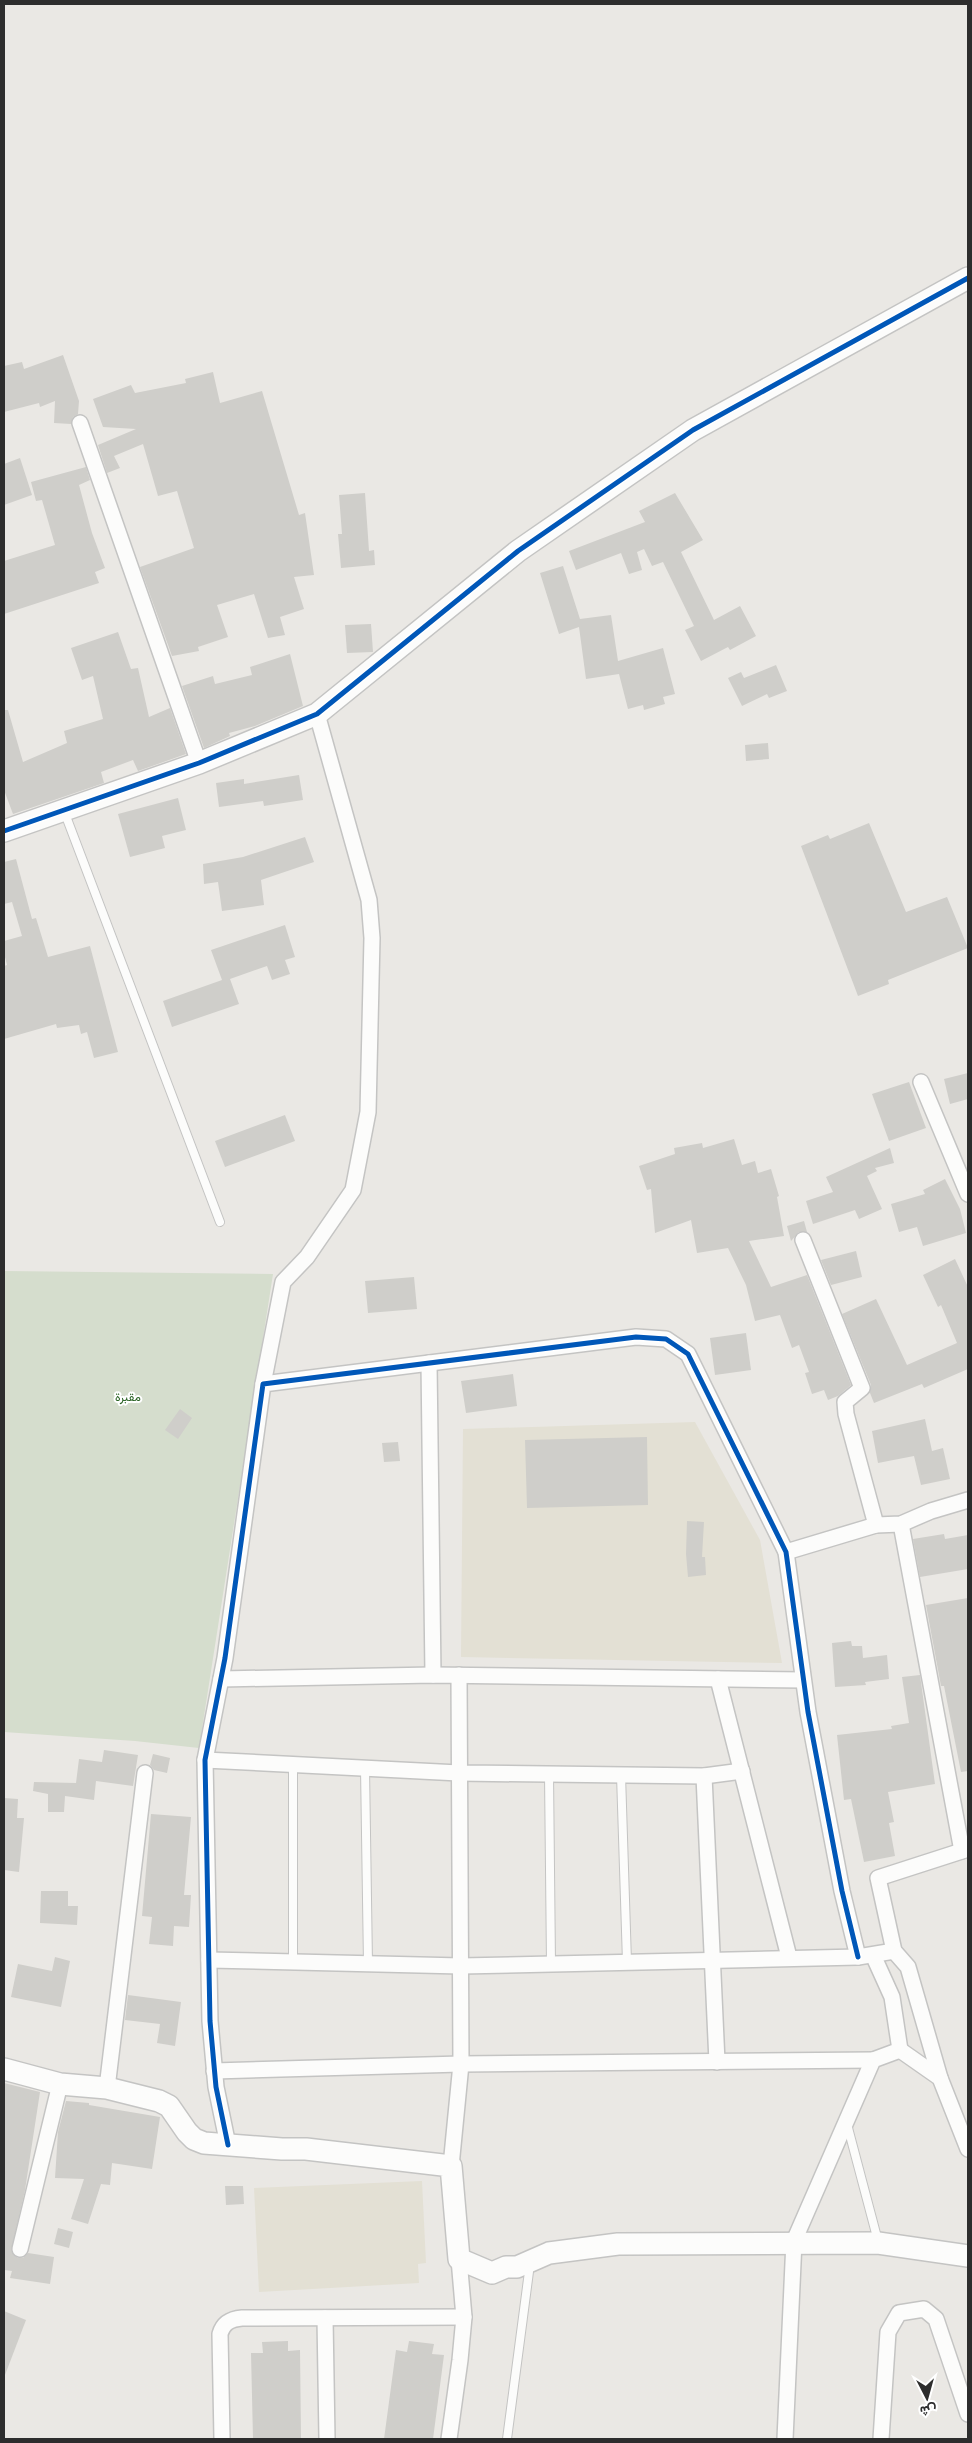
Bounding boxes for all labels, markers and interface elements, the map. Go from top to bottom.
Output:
park label: مقبرة [115,1388,141,1405]
north arrow [902,2373,952,2423]
text: ش [919,2401,938,2422]

